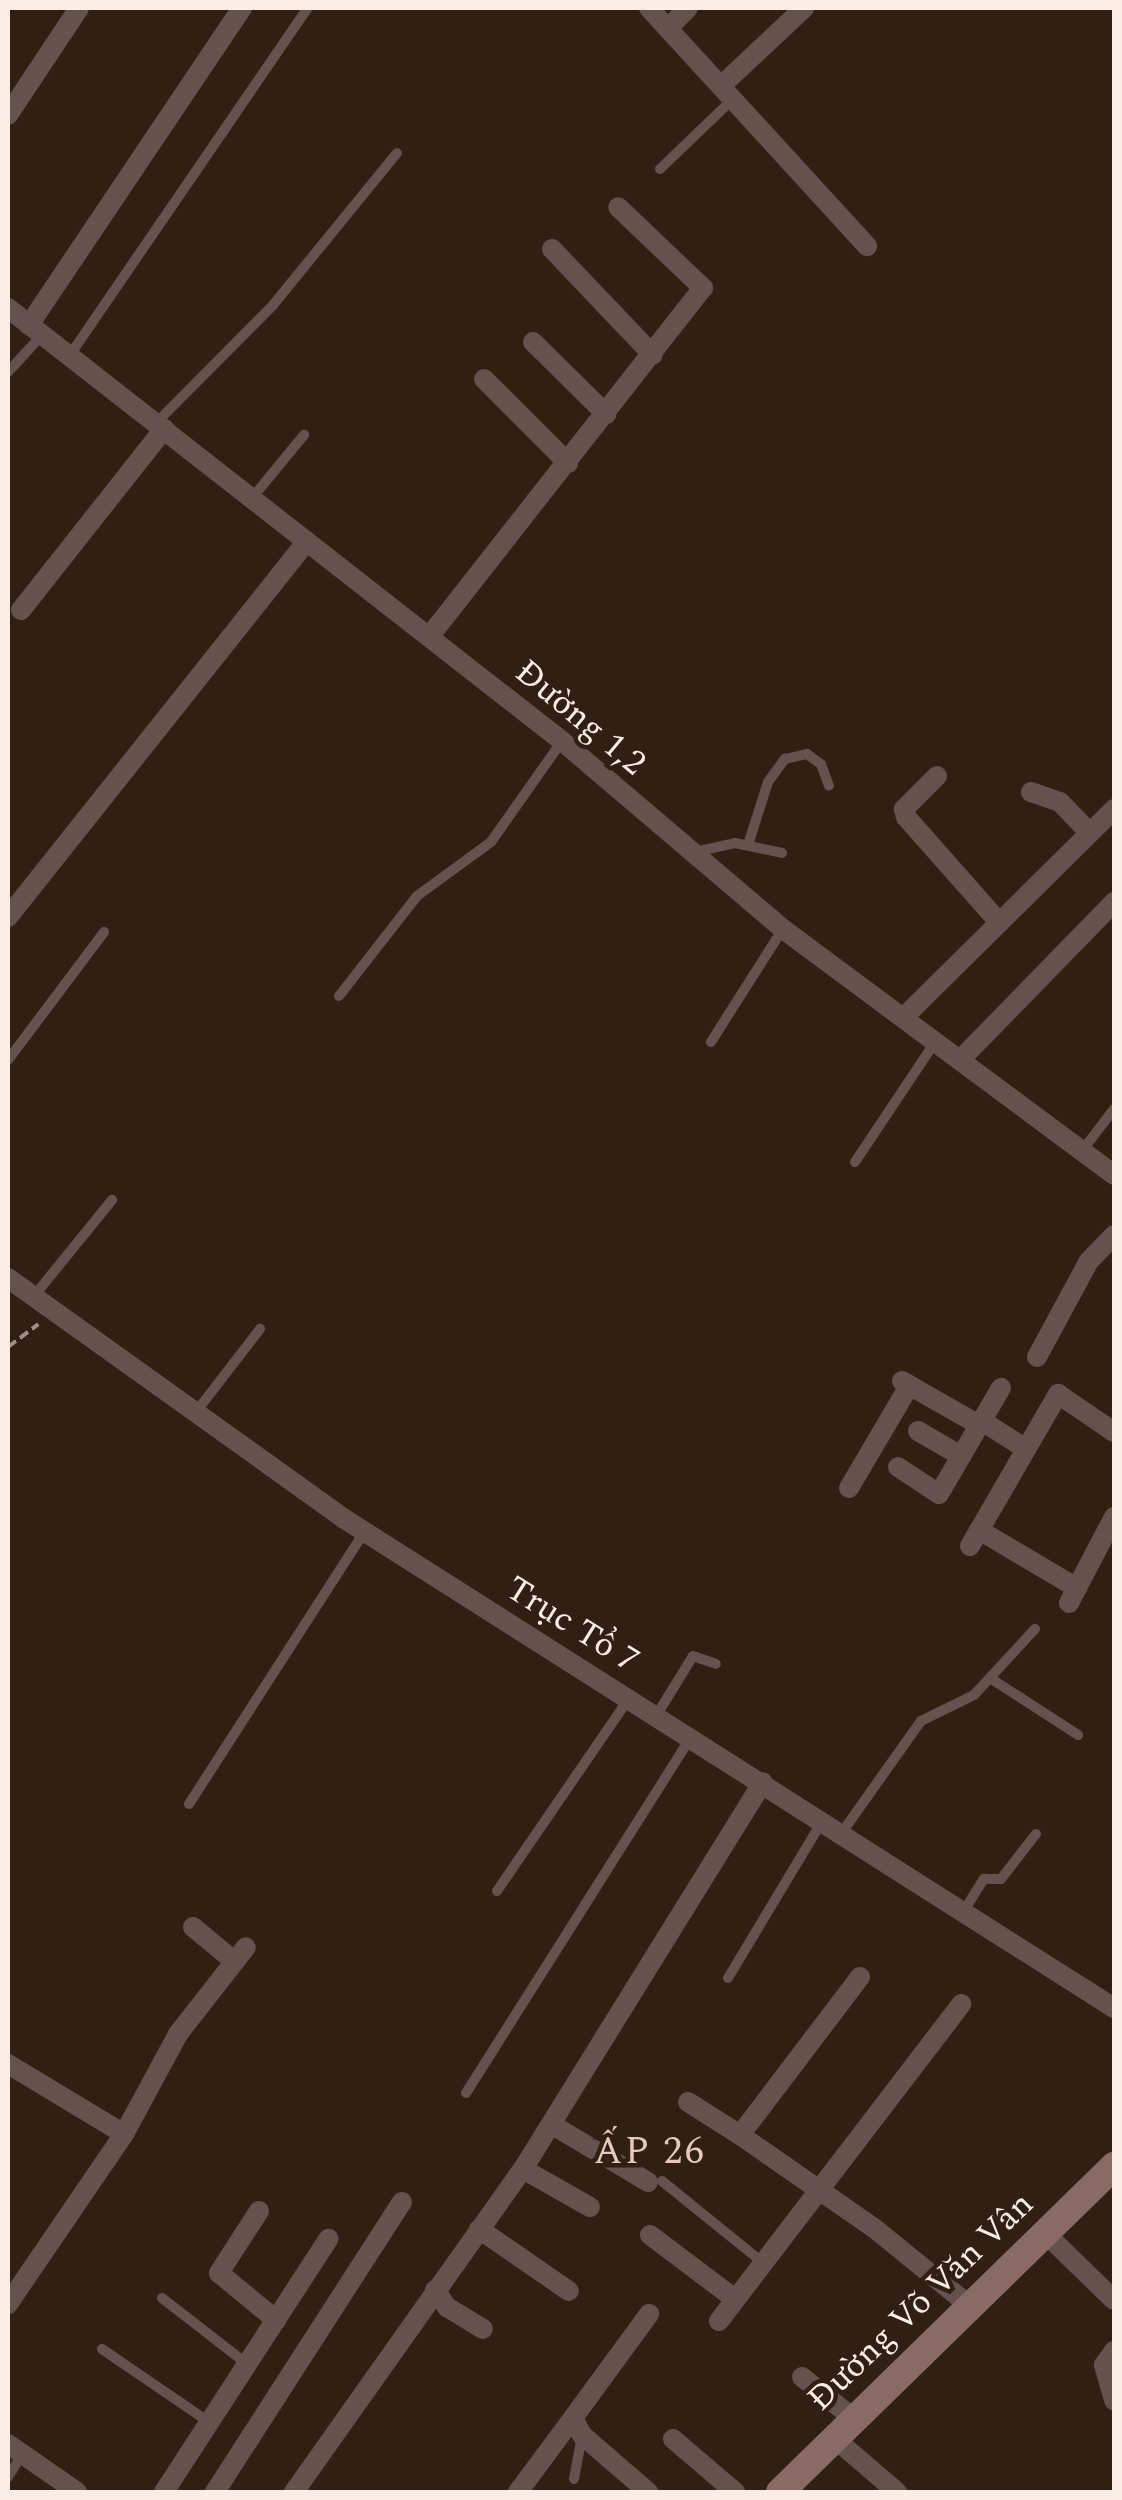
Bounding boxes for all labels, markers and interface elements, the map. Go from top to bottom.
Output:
street label: Đường 1,2 [506,651,654,785]
street label: Trục Tổ 7 [498,1568,646,1682]
district label: ẤP 26 [594,2130,706,2176]
street label: Đường Võ Văn Vân [799,2184,1043,2420]

